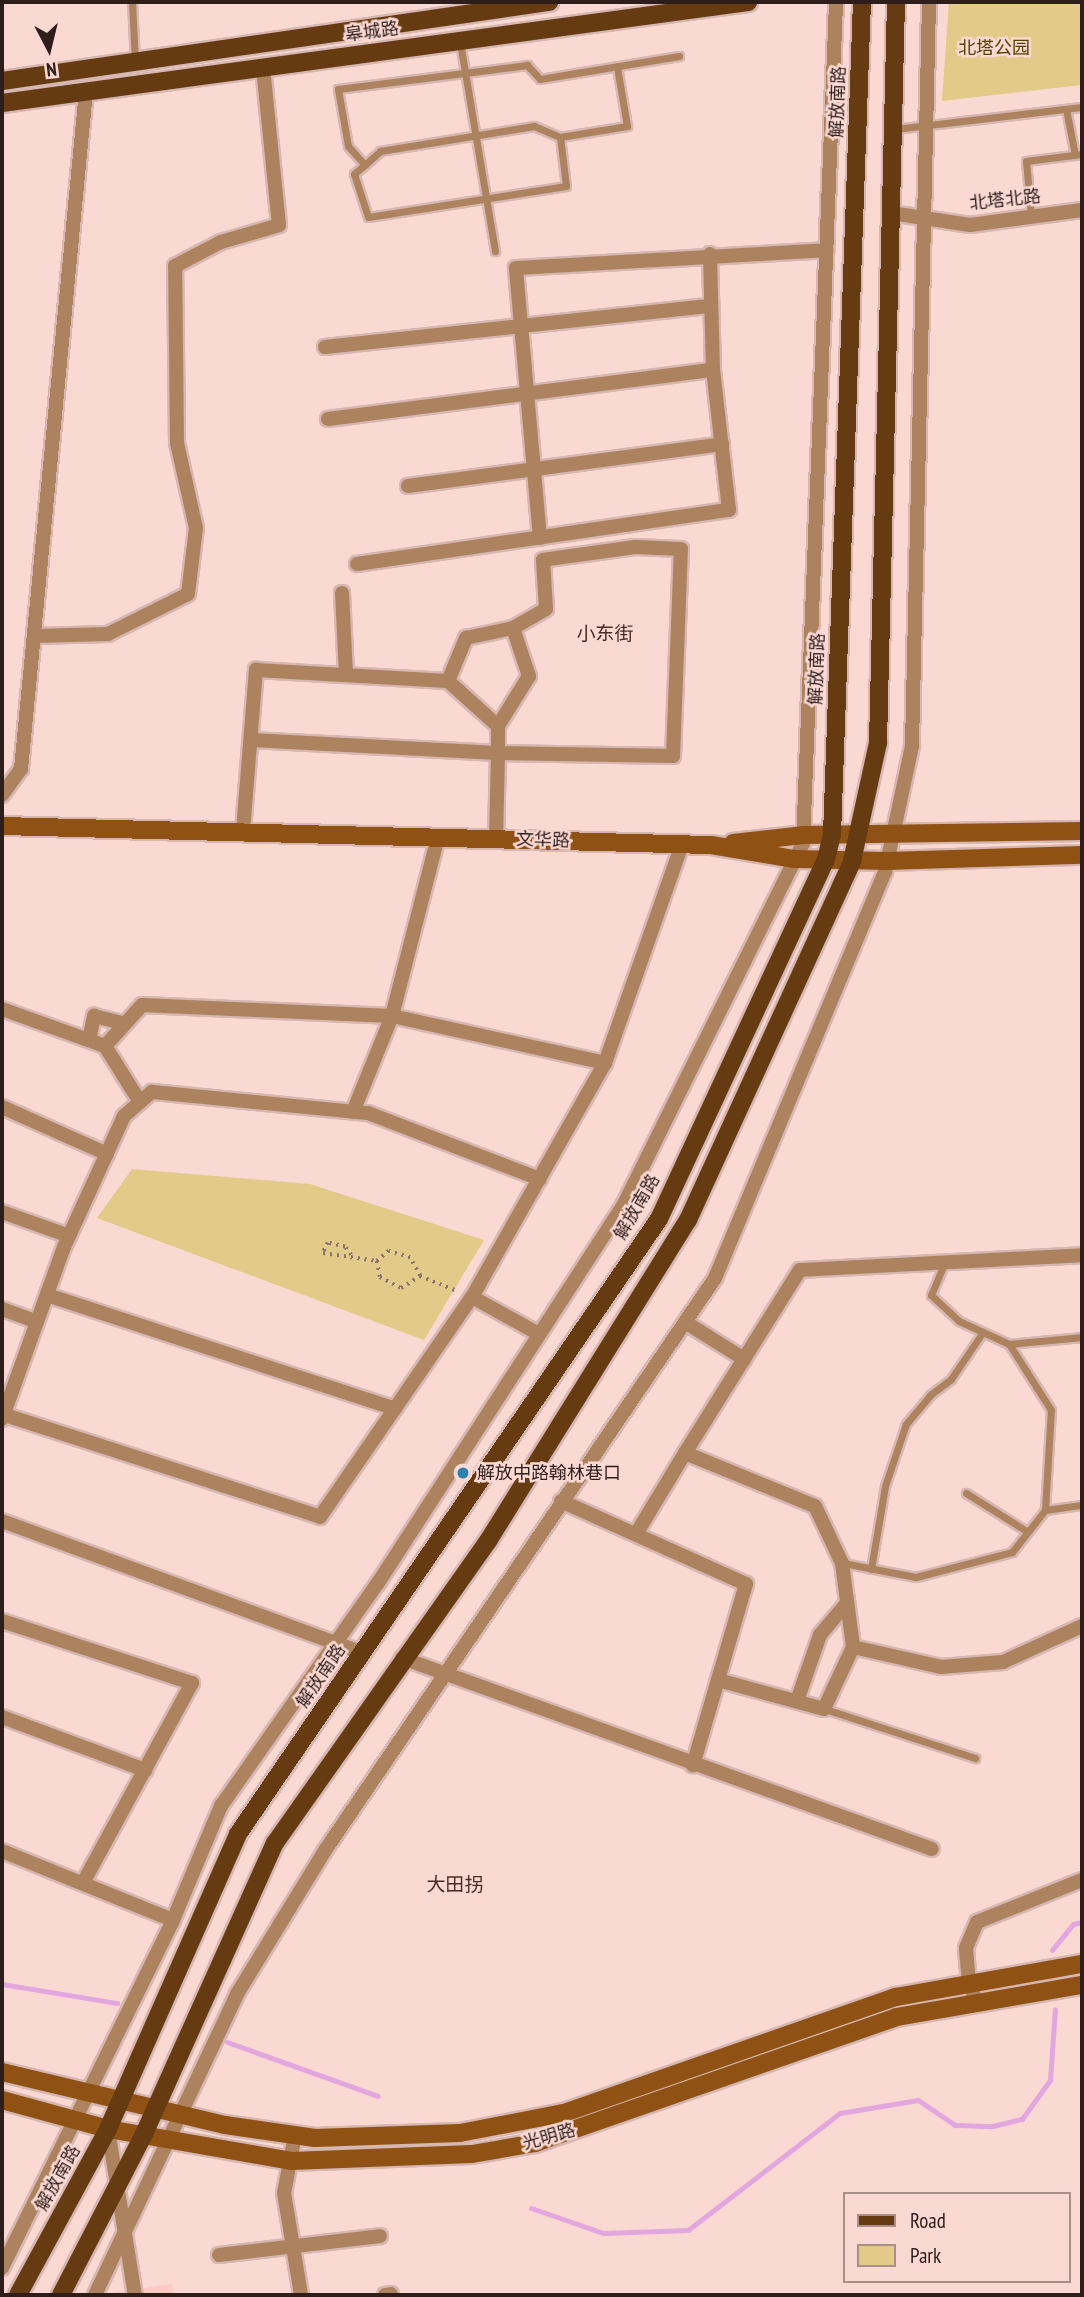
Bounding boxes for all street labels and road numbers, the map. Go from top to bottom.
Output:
street label: 皋城路 [344,18,400,46]
street label: 解放南路 [826,66,850,138]
street label: 北塔北路 [968,185,1042,215]
street label: 解放南路 [805,633,829,705]
street label: 文华路 [516,828,570,852]
street label: 解放南路 [610,1170,664,1244]
street label: 解放南路 [292,1640,350,1712]
street label: 光明路 [520,2119,578,2155]
street label: 解放南路 [31,2141,85,2215]

